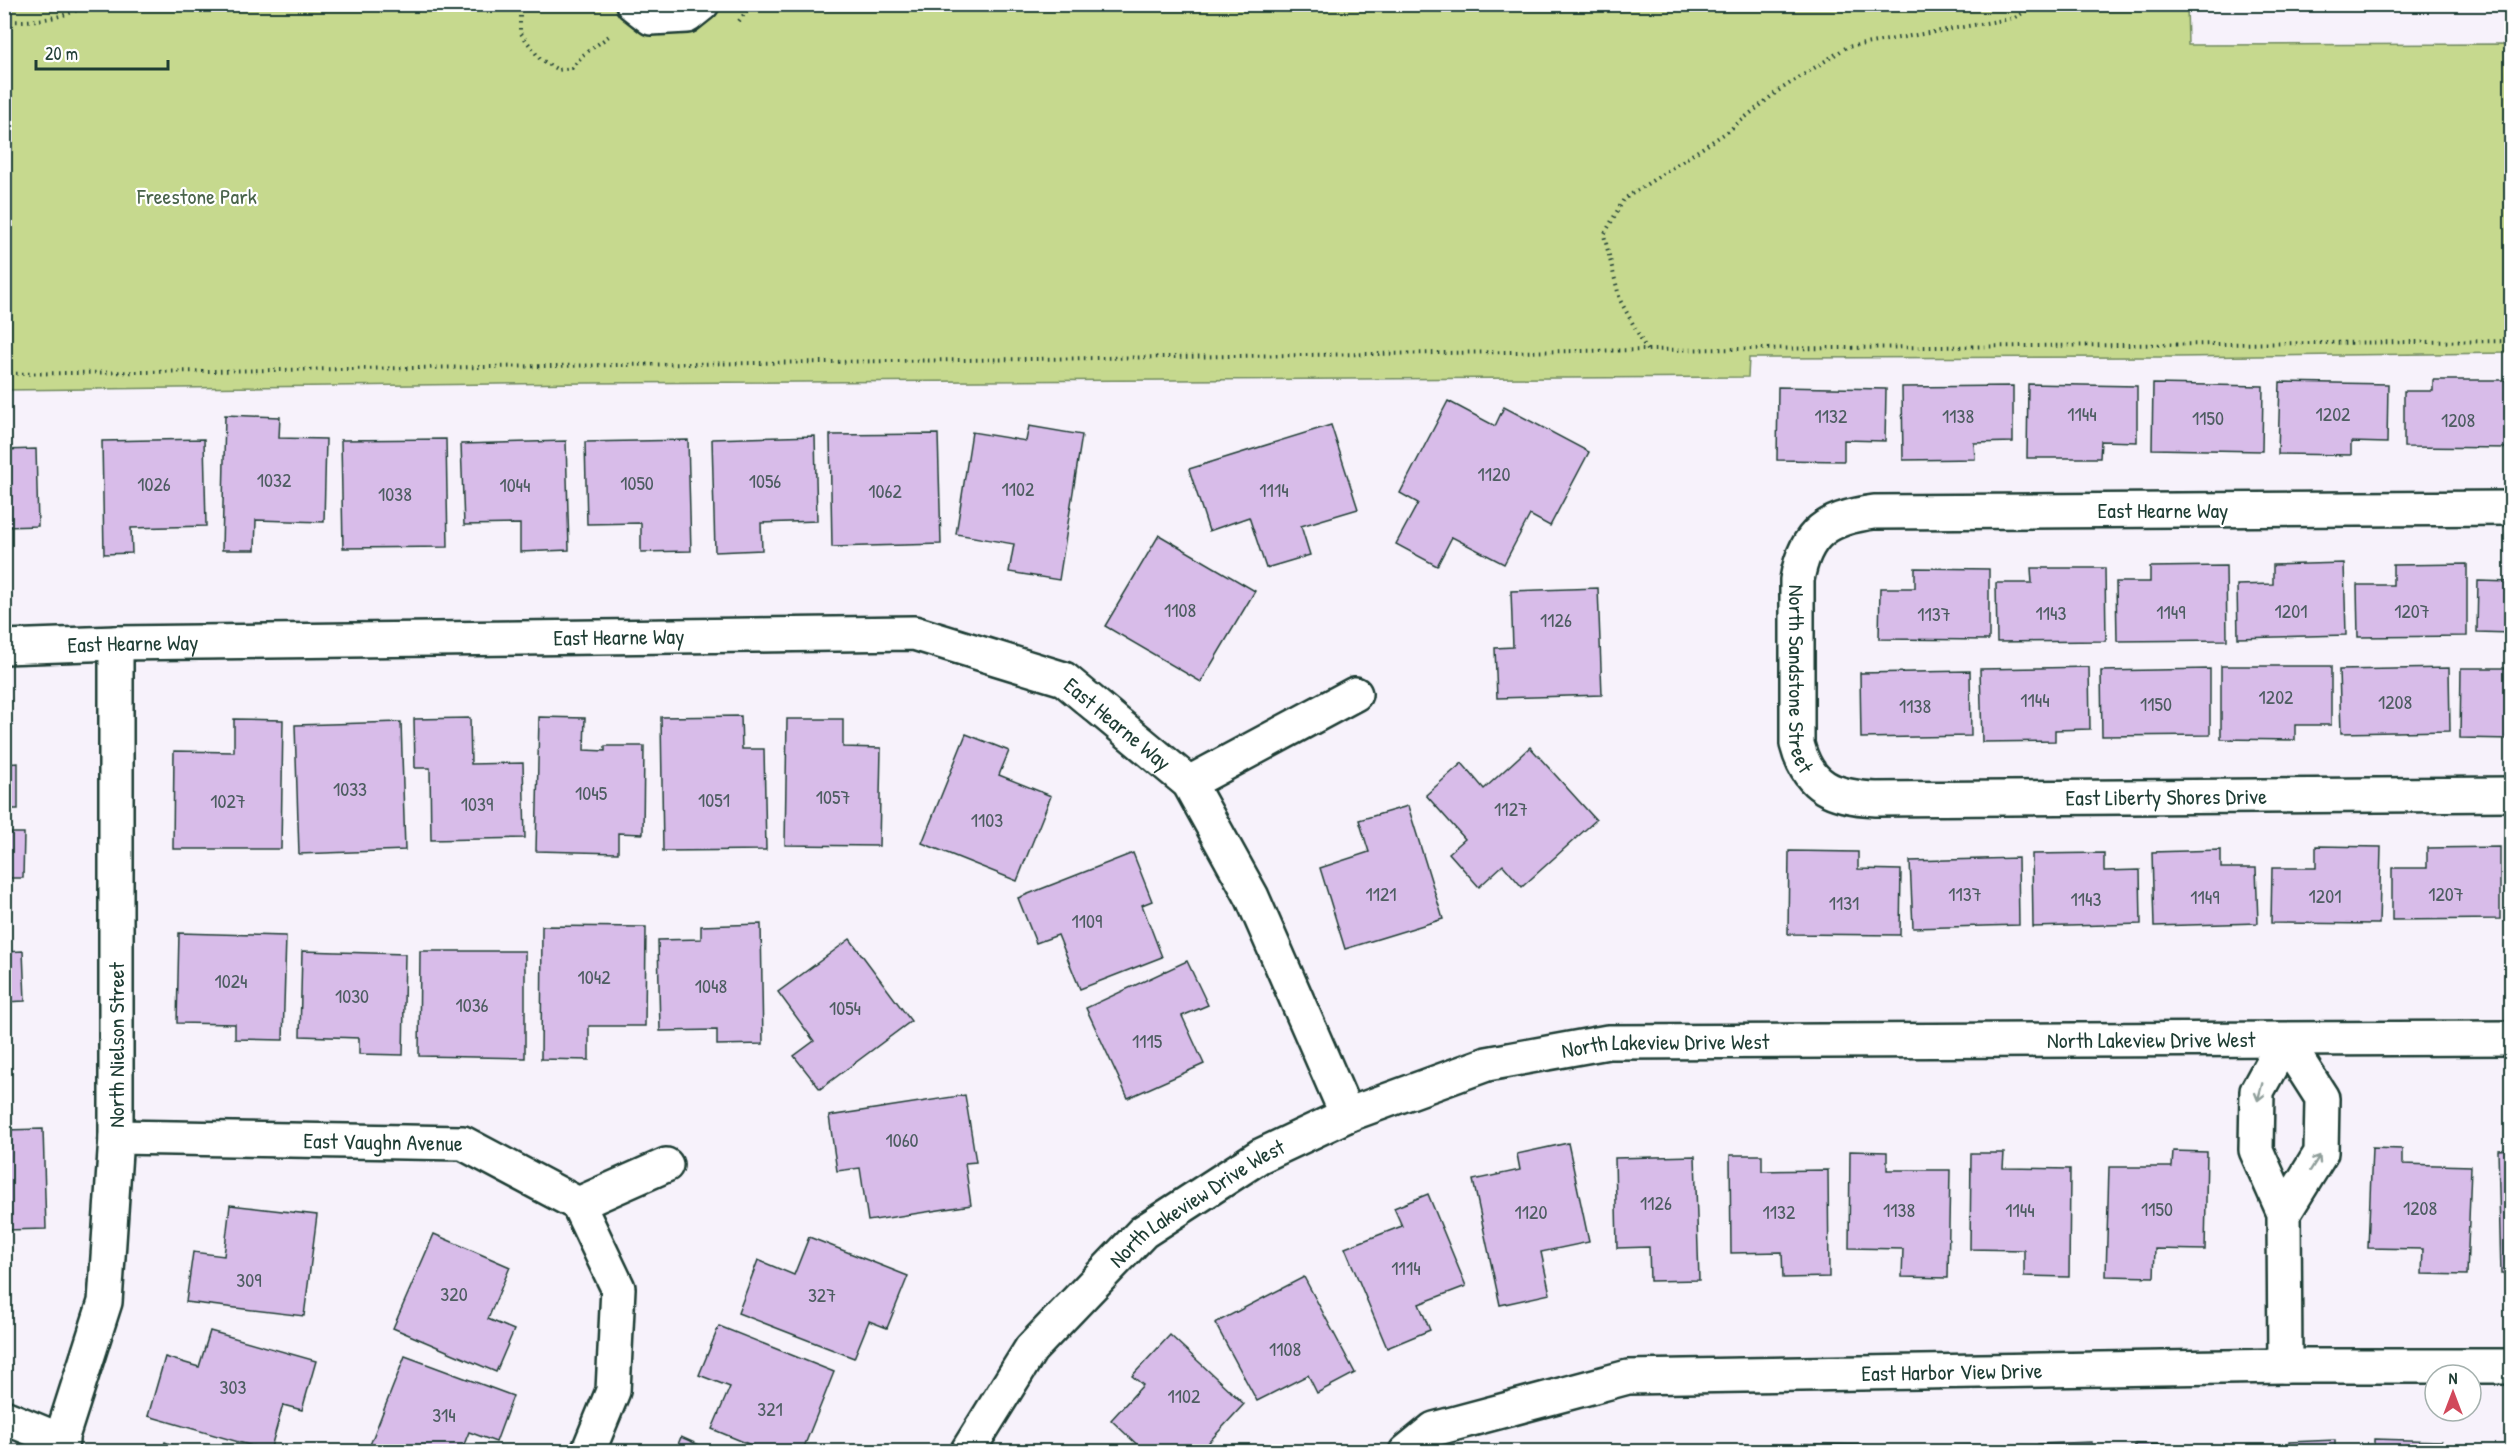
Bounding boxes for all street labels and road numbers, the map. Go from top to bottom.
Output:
street label: East Hearne Way [2098,495,2228,525]
street label: North Sandstone Street [1782,585,1821,779]
street label: East Hearne Way [553,621,685,653]
street label: East Hearne Way [67,627,199,660]
street label: East Hearne Way [1058,670,1178,777]
street label: East Liberty Shores Drive [2065,781,2267,813]
street label: North Nielson Street [101,962,131,1128]
street label: North Lakeview Drive West [2047,1024,2256,1055]
street label: North Lakeview Drive West [1559,1026,1770,1065]
street label: East Vaughn Avenue [303,1125,463,1158]
street label: North Lakeview Drive West [1102,1131,1290,1274]
street label: East Harbor View Drive [1861,1355,2043,1388]

